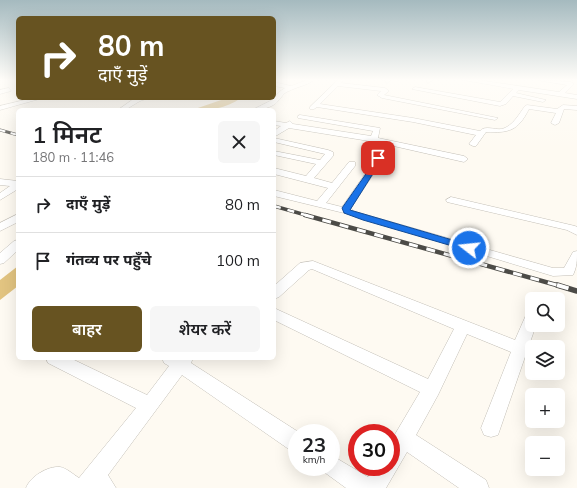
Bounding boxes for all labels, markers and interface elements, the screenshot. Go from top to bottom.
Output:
text: 80 m [98,28,164,63]
icon: right [32,32,84,84]
text: दाएँ मुड़ें [98,63,147,86]
text: 1 मिनट [32,119,102,149]
button: close [218,121,260,163]
pin [361,141,395,175]
icon: arrive [367,147,389,169]
text: 180 m · 11:46 [32,149,114,165]
icon: right [32,194,54,216]
text: दाएँ मुड़ें [66,194,110,213]
text: 80 m [225,195,260,214]
position arrow [448,227,490,269]
icon: arrive [32,250,54,272]
text: गंतव्य पर पहुँचे [66,250,151,269]
text: 100 m [216,251,260,270]
map controls [525,292,565,476]
button: search [525,292,565,332]
button: बाहर [32,306,142,352]
button: शेयर करें [150,306,260,352]
button: layers [525,340,565,380]
button: + [525,388,565,428]
speed limit sign: 30 [348,424,400,476]
text: 23 [302,432,326,457]
button: − [525,436,565,476]
text: km/h [303,453,325,466]

